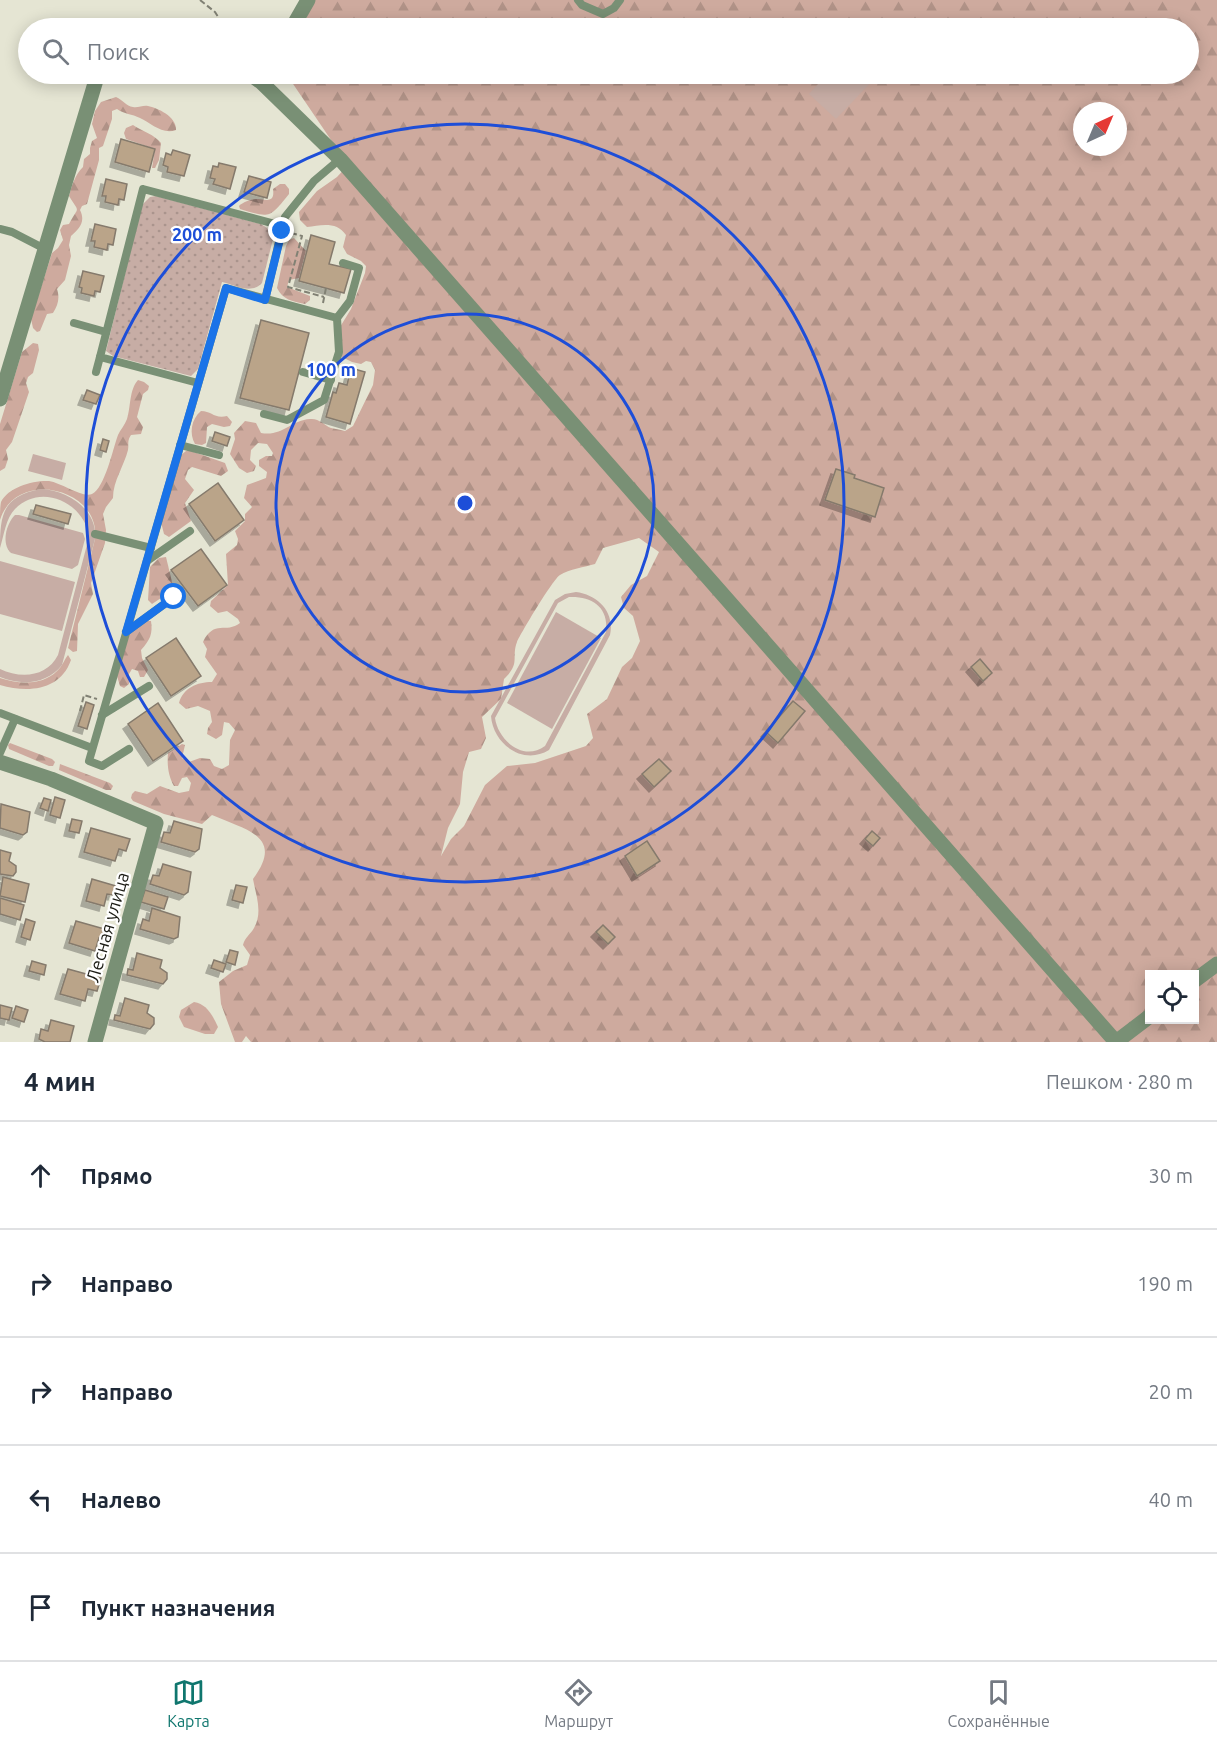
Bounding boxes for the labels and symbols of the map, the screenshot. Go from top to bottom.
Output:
north arrow [1073,102,1127,156]
route end [268,217,294,243]
text: 200 m [172,224,222,244]
text: 100 m [306,359,356,379]
centre of rings [455,493,475,513]
route start [160,583,186,609]
street label: Лесная улица [82,870,132,984]

